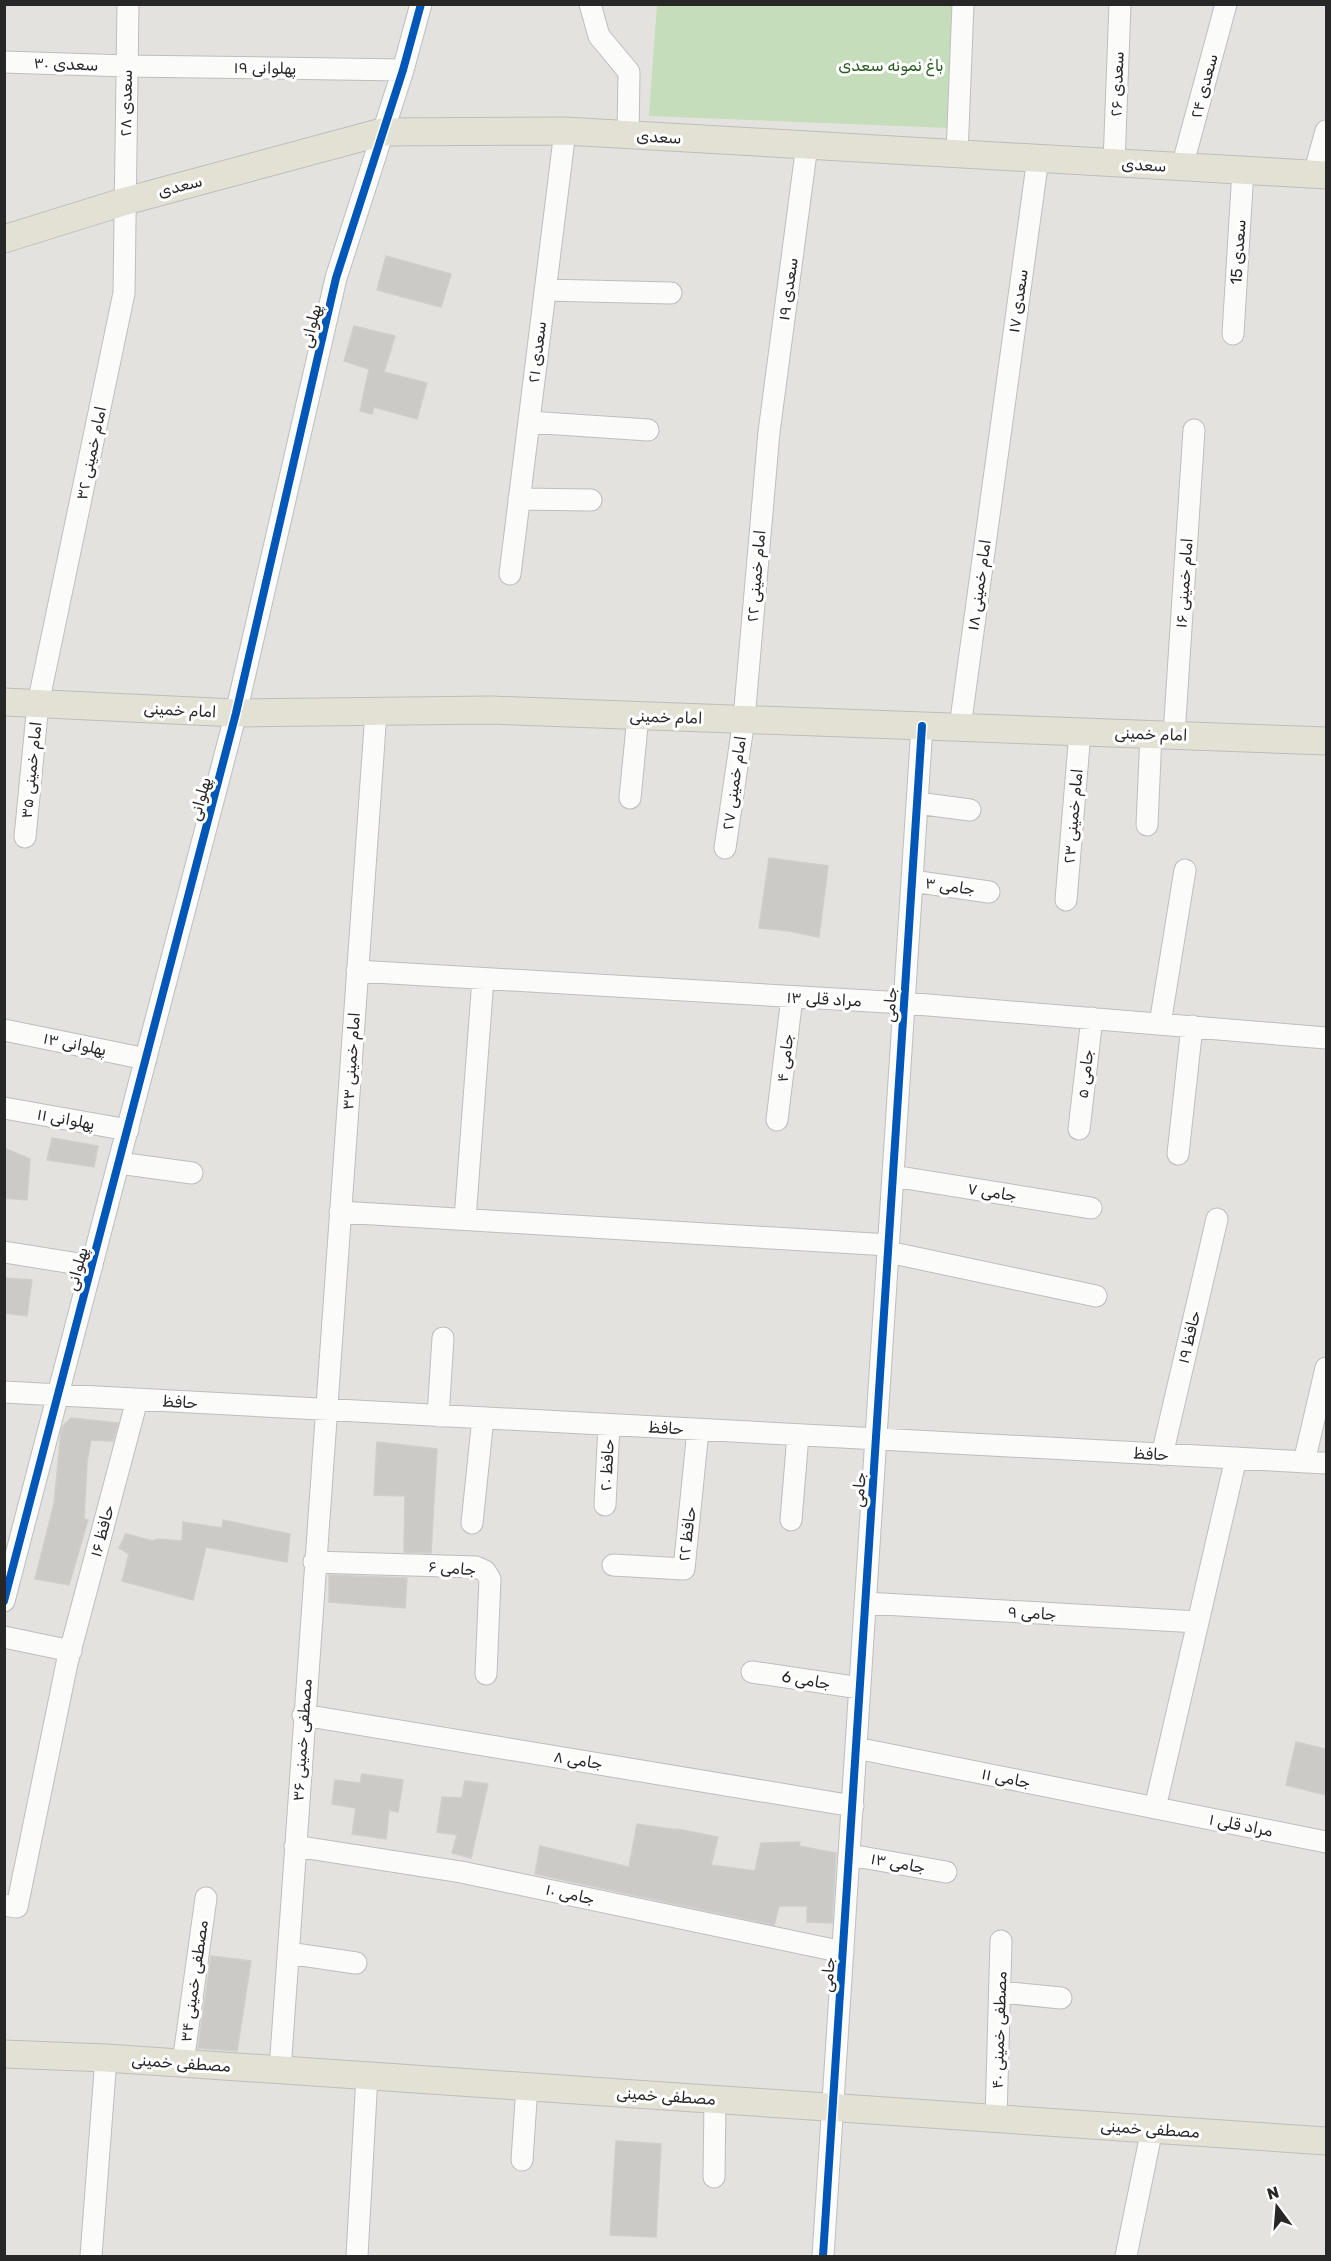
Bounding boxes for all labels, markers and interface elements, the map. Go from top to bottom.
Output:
street label: سعدی ۲۶ [1106,51,1128,117]
street label: سعدی ۲۴ [1186,52,1222,120]
street label: سعدی ۳۰ [33,53,99,75]
park label: باغ نمونه سعدی [838,56,944,77]
street label: پهلوانی ۱۹ [233,58,297,79]
street label: سعدی ۲۸ [116,69,136,137]
street label: سعدی [636,126,682,148]
street label: سعدی [1121,154,1167,176]
street label: سعدی [156,171,204,201]
street label: سعدی 15 [1226,219,1250,285]
street label: سعدی ۱۹ [774,256,802,322]
street label: سعدی ۱۷ [1004,268,1032,334]
street label: پهلوانی [297,302,326,350]
street label: سعدی ۲۱ [524,320,550,384]
street label: امام خمینی ۳۲ [72,404,111,502]
street label: امام خمینی ۲۲ [742,529,770,623]
street label: امام خمینی ۱۶ [1171,537,1198,629]
street label: امام خمینی ۱۸ [963,538,996,632]
street label: امام خمینی [143,699,217,722]
street label: امام خمینی [629,706,703,729]
street label: امام خمینی ۳۵ [16,721,47,820]
street label: امام خمینی [1114,723,1188,746]
street label: امام خمینی ۲۷ [718,735,751,831]
street label: امام خمینی ۲۳ [1059,768,1088,864]
street label: پهلوانی [185,775,216,823]
street label: جامی ۳ [924,873,976,899]
street label: جامی [879,987,901,1023]
street label: مراد قلی ۱۳ [786,988,862,1011]
street label: امام خمینی ۳۳ [338,1012,365,1110]
street label: پهلوانی ۱۳ [42,1029,108,1060]
street label: جامی ۴ [773,1033,797,1083]
street label: جامی ۵ [1073,1048,1097,1100]
street label: پهلوانی ۱۱ [35,1105,96,1134]
street label: جامی ۷ [966,1179,1018,1205]
street label: پهلوانی [62,1245,93,1293]
street label: حافظ ۱۹ [1174,1309,1204,1365]
street label: حافظ [162,1392,198,1412]
street label: حافظ [648,1418,684,1438]
street label: حافظ ۲۰ [596,1438,618,1492]
street label: حافظ [1133,1444,1169,1464]
street label: جامی [848,1472,870,1508]
street label: حافظ ۱۶ [86,1503,118,1559]
street label: حافظ ۲۲ [674,1505,700,1563]
street label: جامی ۶ [427,1556,477,1580]
street label: جامی ۹ [1007,1602,1057,1624]
street label: جامی 6 [780,1667,832,1693]
street label: مصطفی خمینی ۳۶ [288,1678,316,1802]
street label: جامی ۸ [552,1747,604,1773]
street label: جامی ۱۱ [980,1764,1032,1792]
street label: مراد قلی ۱ [1207,1809,1275,1842]
street label: جامی ۱۳ [869,1849,927,1877]
street label: جامی ۱۰ [544,1880,596,1908]
street label: مصطفی خمینی ۳۴ [176,1919,212,2043]
street label: جامی [817,1957,839,1993]
street label: مصطفی خمینی ۴۰ [987,1971,1011,2089]
street label: مصطفی خمینی [131,2050,231,2076]
street label: مصطفی خمینی [616,2083,716,2109]
street label: مصطفی خمینی [1100,2116,1200,2142]
north arrow [1247,2177,1307,2237]
text: N [1265,2182,1281,2204]

